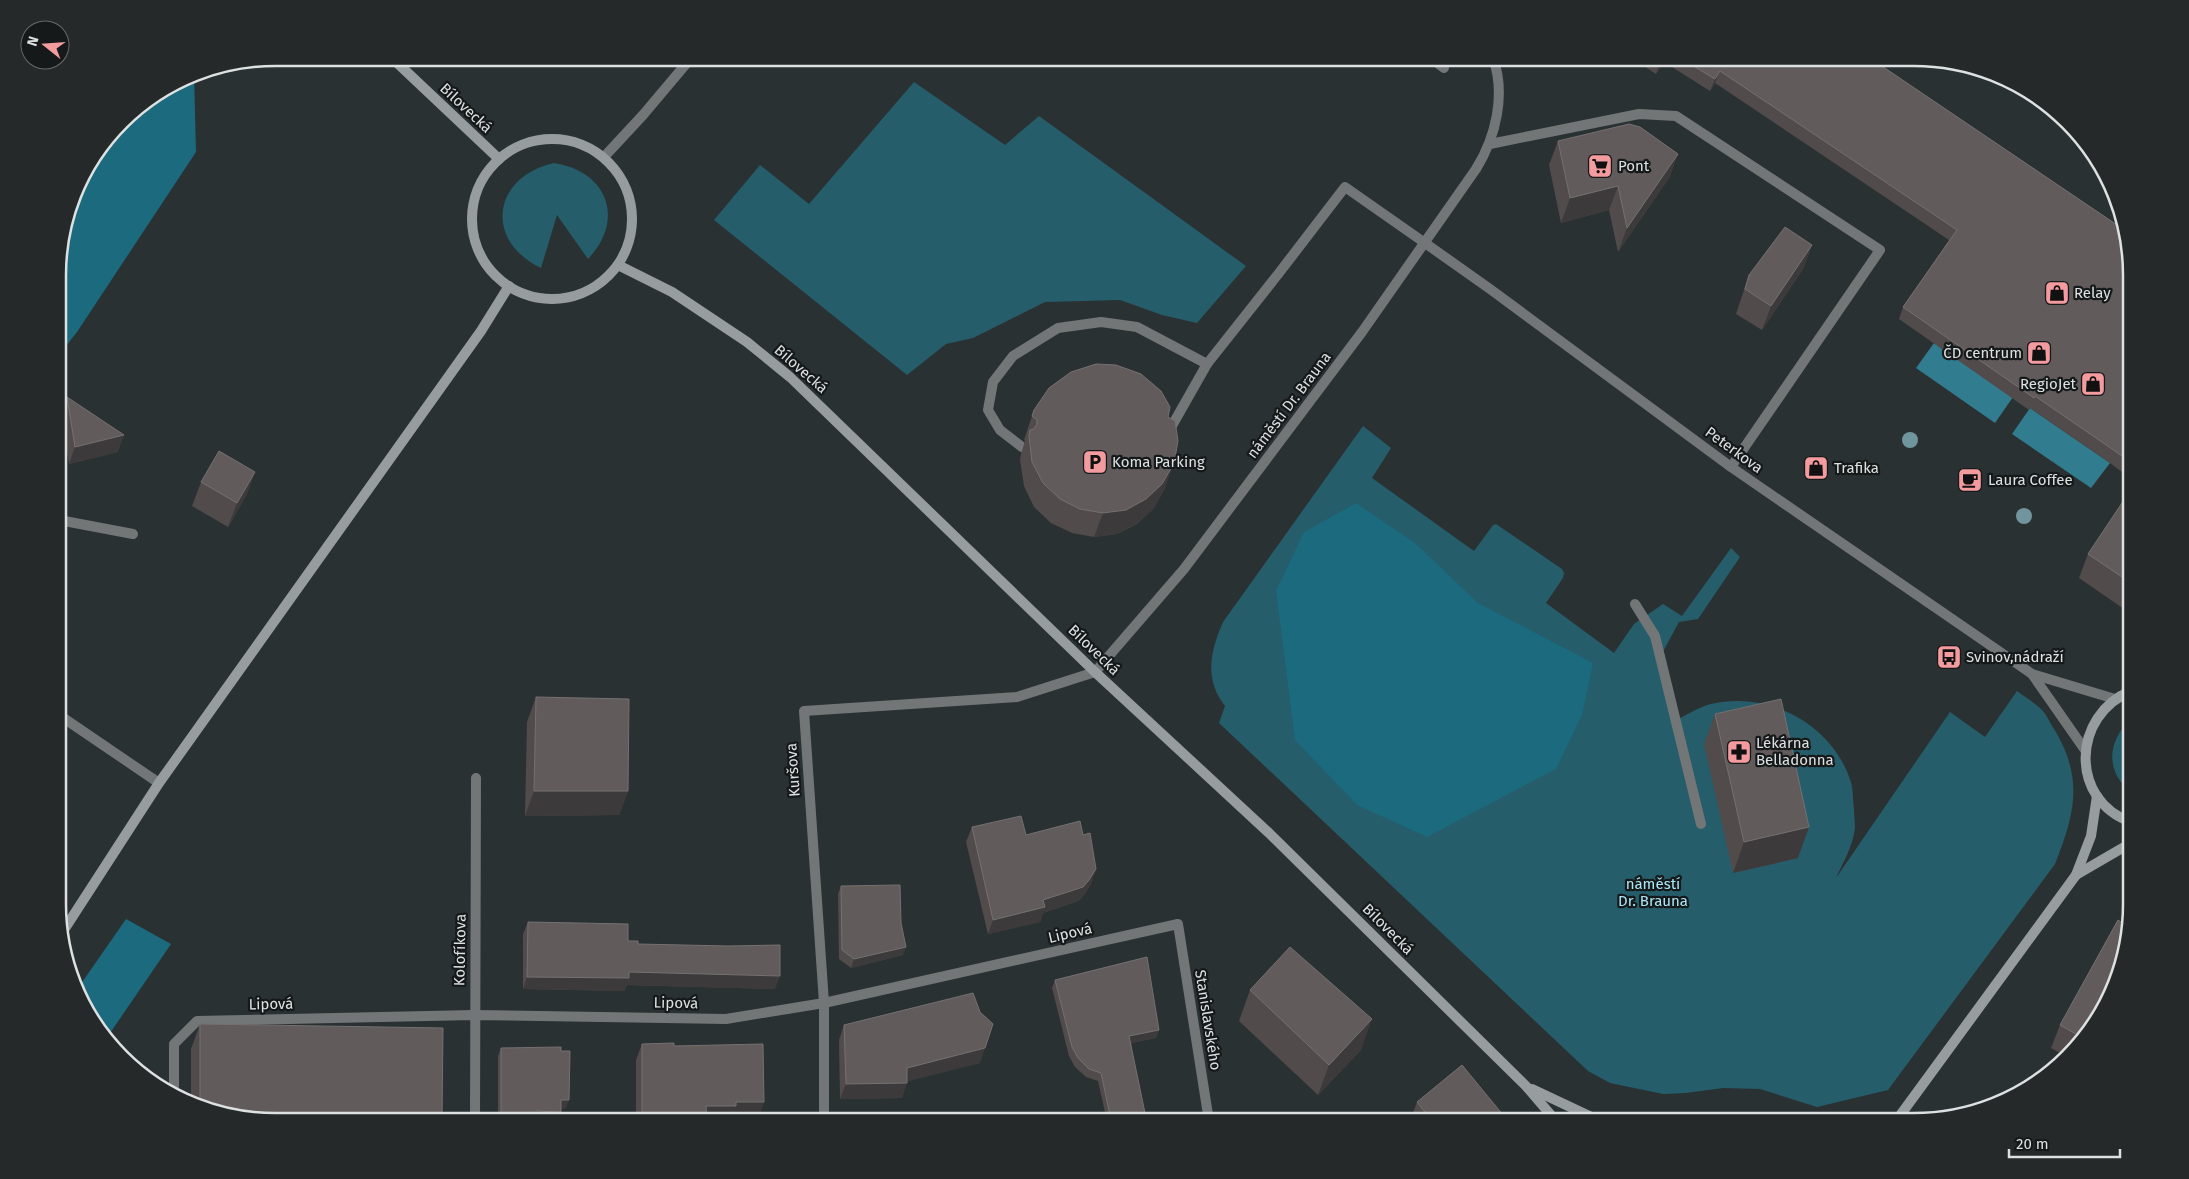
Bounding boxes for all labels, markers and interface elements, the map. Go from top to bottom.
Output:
north arrow [20,20,70,70]
text: N [24,34,43,48]
street label: Bílovecká [436,79,496,137]
supermarket icon: Pont [1587,153,1613,179]
place label: Pont [1618,157,1650,175]
shop icon: Relay [2044,280,2070,306]
place label: Relay [2074,284,2111,302]
shop icon: ČD centrum [2026,340,2052,366]
street label: Bílovecká [771,341,831,397]
place label: ČD centrum [1943,344,2022,362]
street label: náměstí Dr. Brauna [1243,348,1335,462]
shop icon: RegioJet [2080,371,2106,397]
place label: RegioJet [2020,375,2077,393]
street label: Peterkova [1702,423,1766,477]
parking icon: Koma Parking [1082,449,1108,475]
place label: Koma Parking [1112,453,1205,471]
shop icon: Trafika [1803,455,1829,481]
place label: Trafika [1834,459,1879,477]
cafe icon: Laura Coffee [1957,467,1983,493]
place label: Laura Coffee [1988,471,2073,489]
street label: Bílovecká [1064,621,1124,679]
bus stop icon: Svinov,nádraží [1936,644,1962,670]
place label: Svinov,nádraží [1966,648,2064,666]
place label: Lékárna Belladonna [1756,734,1834,769]
pharmacy icon: Lékárna Belladonna [1726,739,1752,765]
street label: Kuršova [782,742,804,798]
park label: náměstí Dr. Brauna [1618,875,1688,910]
street label: Bílovecká [1359,900,1417,958]
street label: Kolofíkova [450,914,470,986]
street label: Lipová [1046,919,1094,947]
street label: Stanislavského [1191,968,1225,1072]
street label: Lipová [654,994,698,1012]
street label: Lipová [249,995,293,1013]
scale bar [2009,1126,2120,1158]
text: 20 m [2016,1135,2049,1153]

